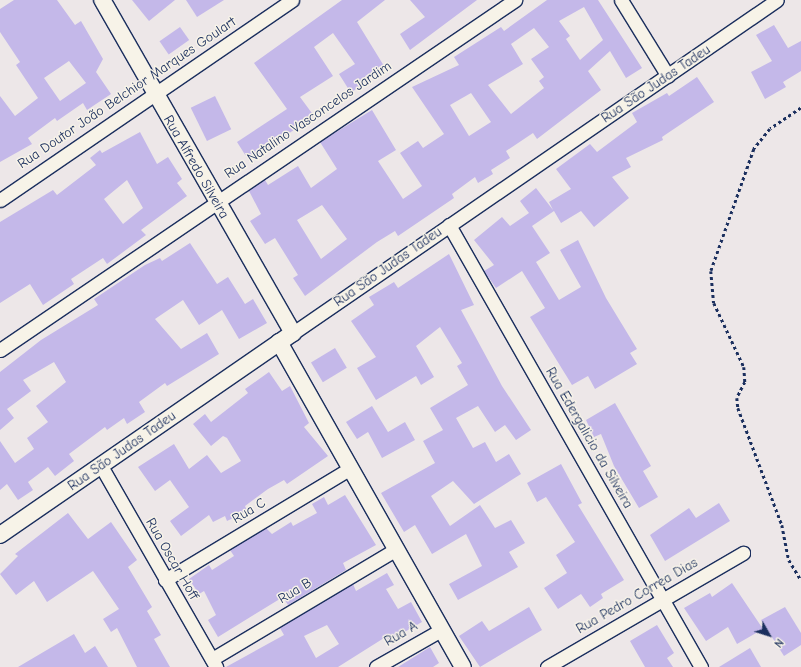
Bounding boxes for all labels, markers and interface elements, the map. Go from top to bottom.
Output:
street label: Rua Doutor João Belchior Marques Goulart [15,13,239,173]
street label: Rua São Judas Tadeu [598,41,714,127]
street label: Rua Natalino Vasconcelos Jardim [221,58,395,182]
street label: Rua Alfredo Silveira [160,112,232,222]
street label: Rua São Judas Tadeu [331,223,445,311]
street label: Rua Edergalicio da Silveira [542,365,636,511]
street label: Rua São Judas Tadeu [65,407,179,495]
street label: Rua C [229,495,269,527]
street label: Rua Oscar Hoff [142,515,202,603]
street label: Rua Pedro Correa Dias [573,554,701,638]
street label: Rua B [275,575,315,607]
north arrow [749,615,789,655]
street label: Rua A [381,618,421,650]
text: N [771,636,786,650]

